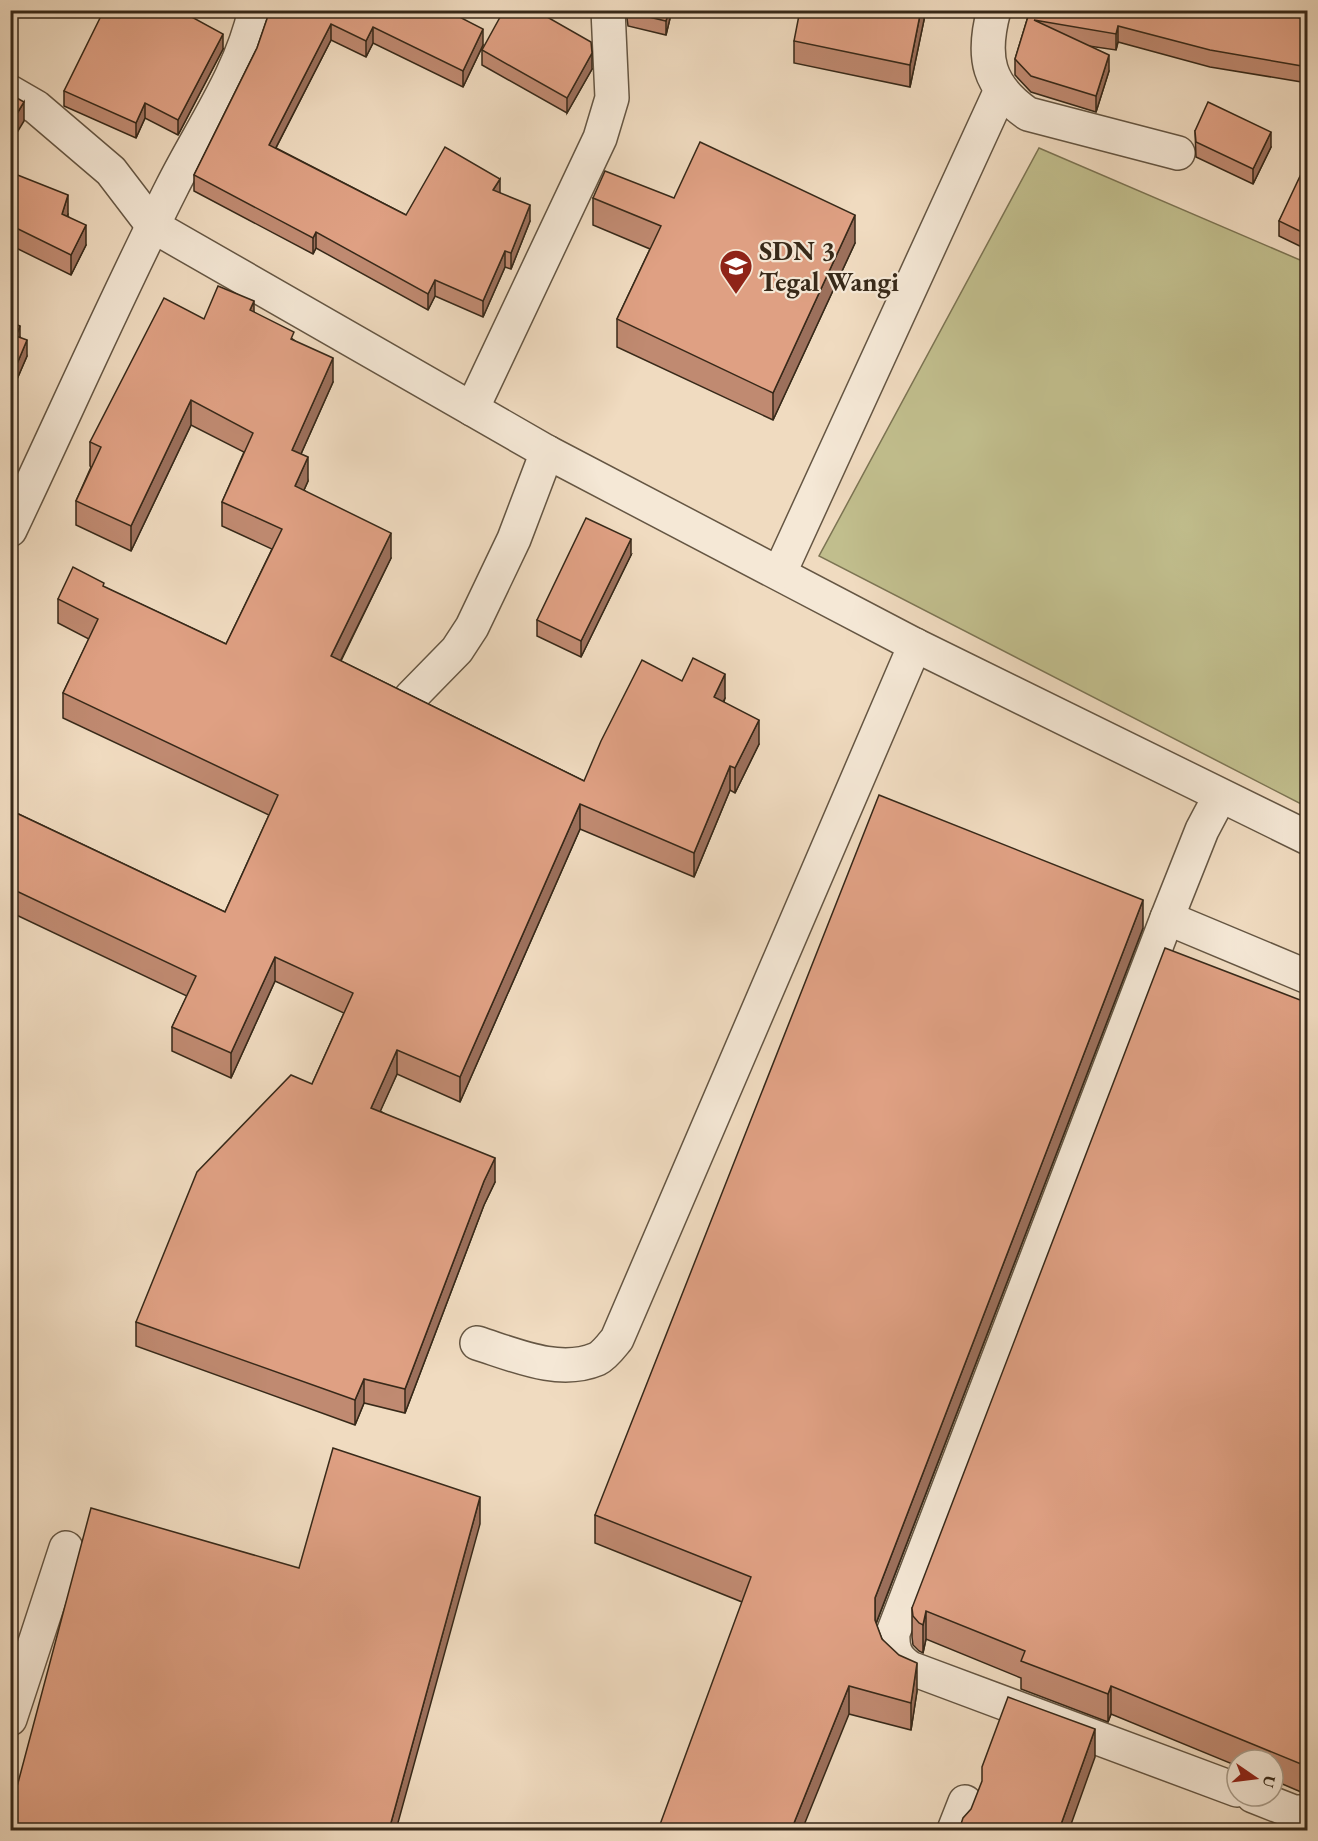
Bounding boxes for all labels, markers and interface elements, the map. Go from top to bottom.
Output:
place label: SDN 3 Tegal Wangi [759,233,899,299]
school or university icon: SDN 3 Tegal Wangi [718,248,754,295]
north arrow [1225,1748,1285,1808]
text: U [1257,1773,1281,1790]

